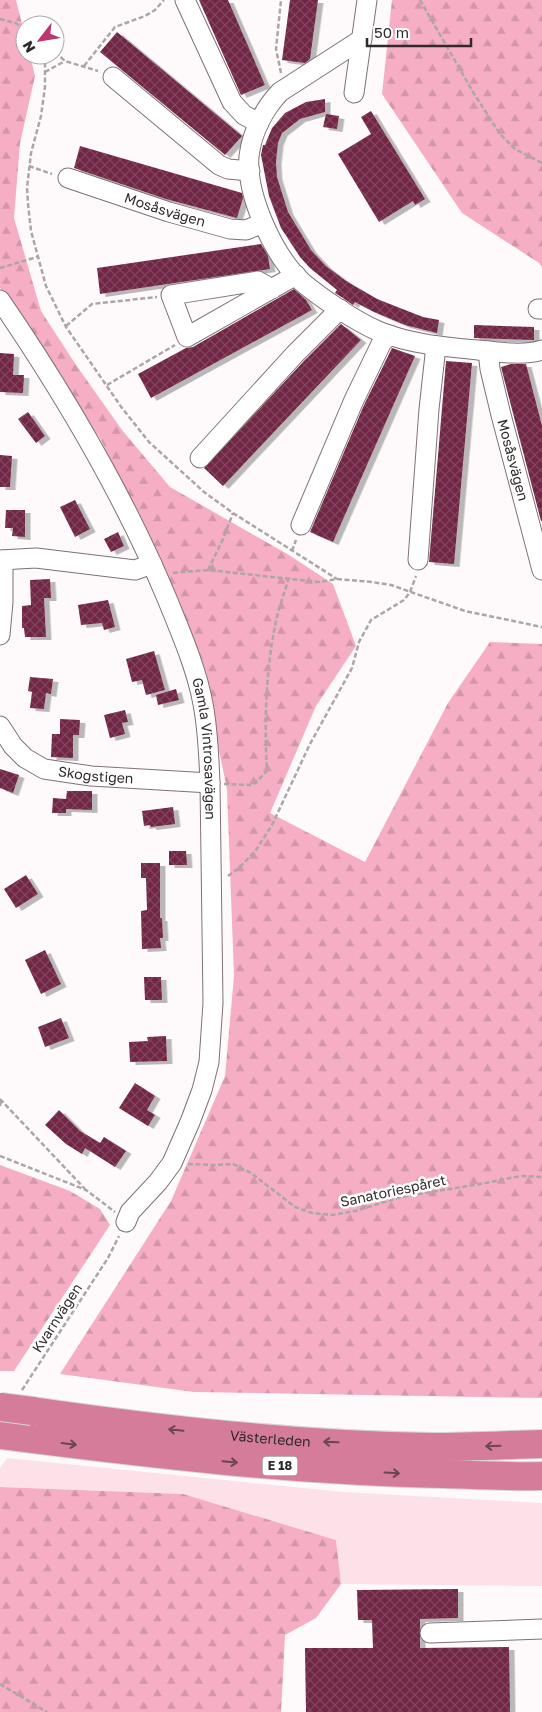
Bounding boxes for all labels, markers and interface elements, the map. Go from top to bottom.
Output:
north arrow [15,15,65,65]
scale bar [367,15,471,47]
text: 50 m [374,23,409,41]
text: N [18,38,38,56]
street label: Mosåsvägen [122,189,208,230]
street label: Mosåsvägen [494,417,532,503]
street label: Gamla Vintrosavägen [189,676,220,820]
street label: Skogstigen [57,762,134,786]
street label: Sanatoriespåret [339,1171,447,1210]
street label: Kvarnvägen [28,1280,85,1355]
one-way arrow [169,1425,185,1435]
street label: Västerleden [229,1426,311,1450]
one-way arrow [323,1438,339,1447]
one-way arrow [60,1439,76,1449]
one-way arrow [486,1441,502,1450]
road number: E 18 [262,1456,298,1475]
one-way arrow [222,1458,238,1467]
one-way arrow [384,1468,400,1477]

